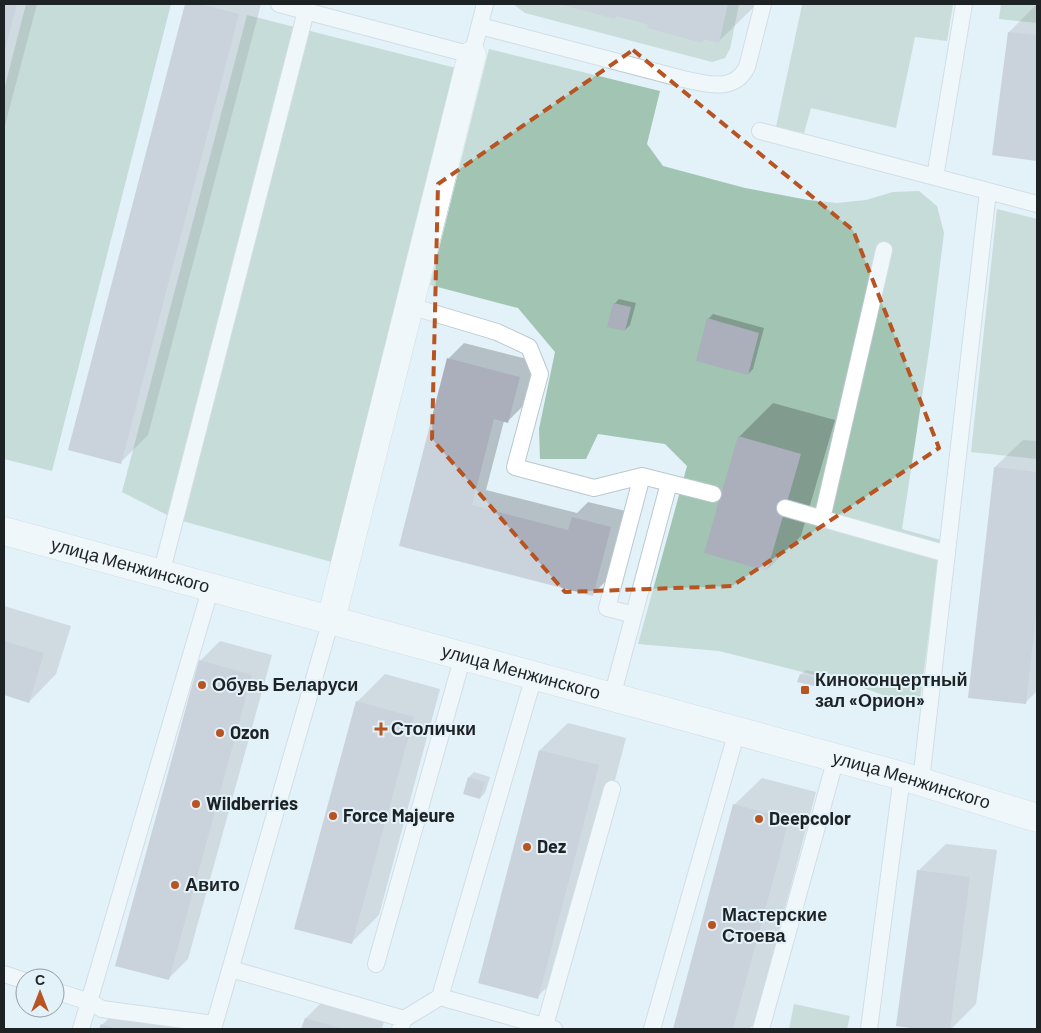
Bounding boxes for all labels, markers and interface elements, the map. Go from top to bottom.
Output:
street label: улица Менжинского [49,532,212,597]
street label: улица Менжинского [440,639,603,703]
place label: Киноконцертный зал «Орион» [815,668,968,711]
place label: Обувь Беларуси [212,673,358,695]
marker: Обувь Беларуси [196,679,208,691]
marker: Киноконцертный зал «Орион» [799,684,811,696]
place label: Столички [391,717,476,739]
place label: Ozon [230,721,269,743]
marker: Столички [375,723,387,735]
marker: Ozon [214,727,226,739]
street label: улица Менжинского [830,746,993,813]
place label: Wildberries [206,792,298,814]
marker: Wildberries [190,798,202,810]
place label: Force Majeure [343,804,455,826]
place label: Deepcolor [769,807,851,829]
marker: Force Majeure [327,810,339,822]
marker: Deepcolor [753,813,765,825]
place label: Dez [537,835,566,857]
marker: Dez [521,841,533,853]
place label: Авито [185,873,240,895]
marker: Авито [169,879,181,891]
place label: Мастерские Стоева [722,903,827,946]
marker: Мастерские Стоева [706,919,718,931]
north arrow [15,968,65,1018]
text: С [35,971,45,988]

